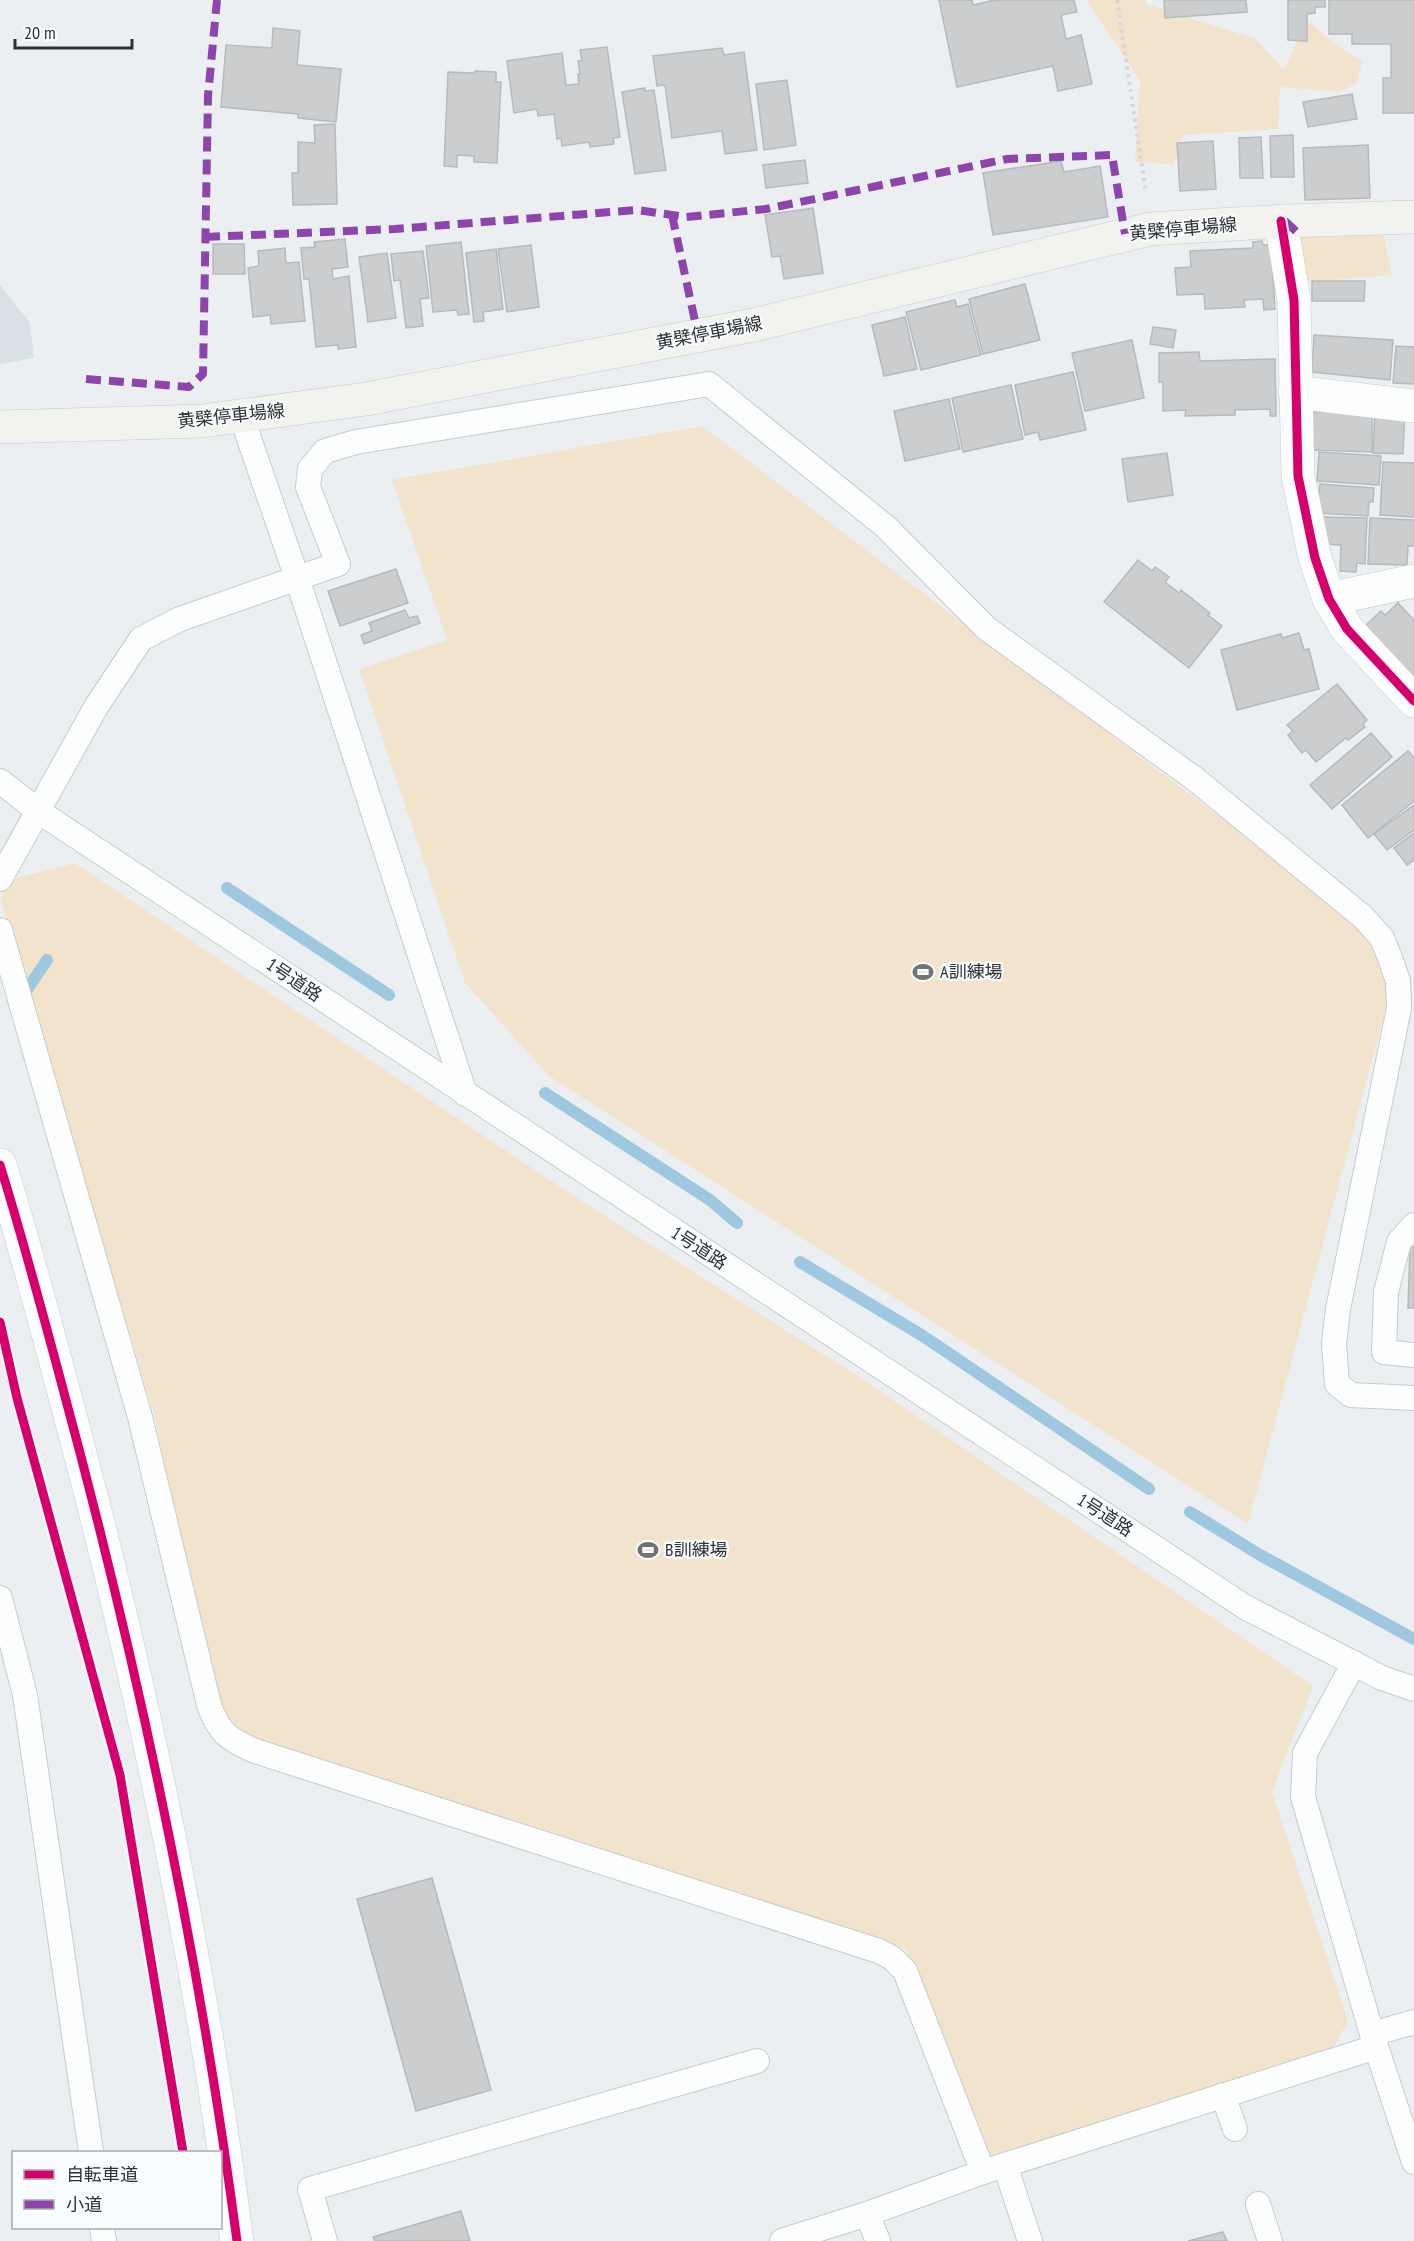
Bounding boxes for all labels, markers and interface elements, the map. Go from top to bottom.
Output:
scale bar [15,12,132,50]
text: 20 m [24,21,56,44]
street label: 黄檗停車場線 [1128,212,1238,245]
street label: 黄檗停車場線 [654,311,764,354]
street label: 黄檗停車場線 [176,398,286,433]
street label: 1号道路 [262,953,326,1006]
sports icon: A訓練場 [911,960,935,984]
place label: A訓練場 [940,960,1003,983]
street label: 1号道路 [667,1221,732,1274]
street label: 1号道路 [1073,1488,1138,1541]
sports icon: B訓練場 [636,1538,660,1562]
place label: B訓練場 [665,1538,727,1561]
legend [12,2151,222,2229]
text: 自転車道 [66,2163,138,2186]
text: 小道 [66,2193,102,2216]

